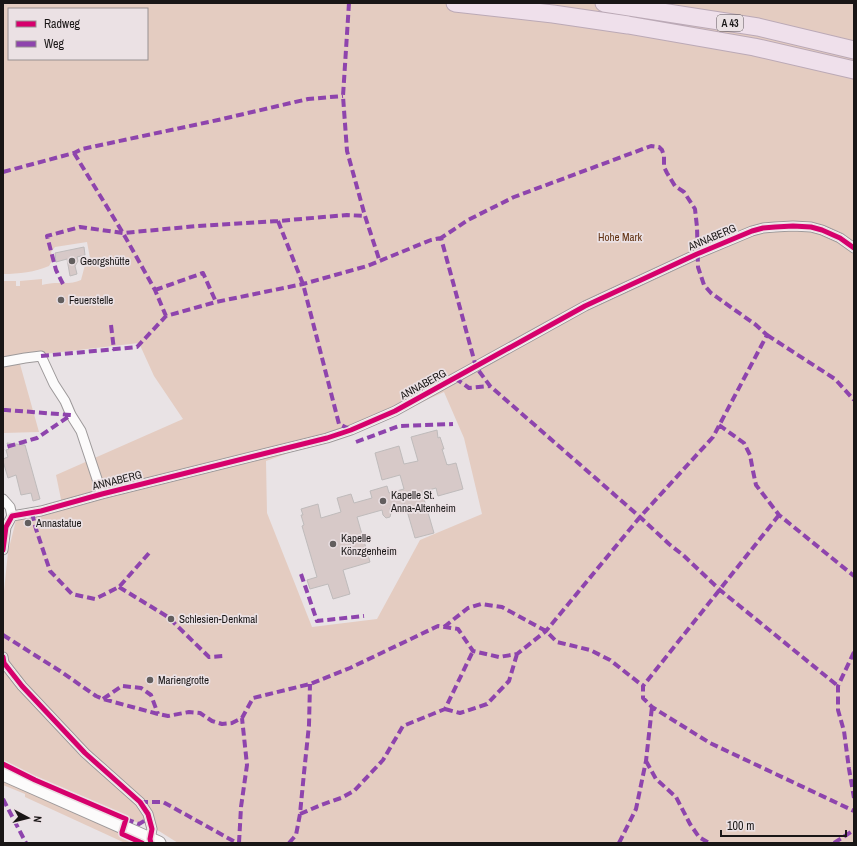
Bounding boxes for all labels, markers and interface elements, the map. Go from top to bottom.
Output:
legend [8,8,148,60]
road number: A 43 [717,15,743,31]
text: Radweg [44,16,81,32]
text: Weg [44,36,65,52]
street label: ANNABERG [685,221,738,254]
park label: Hohe Mark [598,230,643,244]
place label: Georgshütte [80,254,130,268]
marker: Georgshütte [67,256,77,266]
place label: Feuerstelle [69,293,113,307]
marker: Feuerstelle [56,295,66,305]
street label: ANNABERG [397,366,449,403]
street label: ANNABERG [90,467,143,493]
place label: Kapelle St. Anna-Altenheim [390,488,456,515]
marker: Kapelle St. Anna-Altenheim [378,496,388,506]
place label: Annastatue [35,516,82,530]
marker: Annastatue [23,518,33,528]
place label: Kapelle Könzgenheim [341,531,397,558]
marker: Kapelle Könzgenheim [328,539,338,549]
place label: Schlesien-Denkmal [179,612,257,626]
marker: Schlesien-Denkmal [166,614,176,624]
place label: Mariengrotte [158,673,209,687]
marker: Mariengrotte [145,675,155,685]
north arrow [8,798,48,838]
scale bar [721,812,846,838]
text: N [31,815,45,823]
text: 100 m [727,818,754,834]

